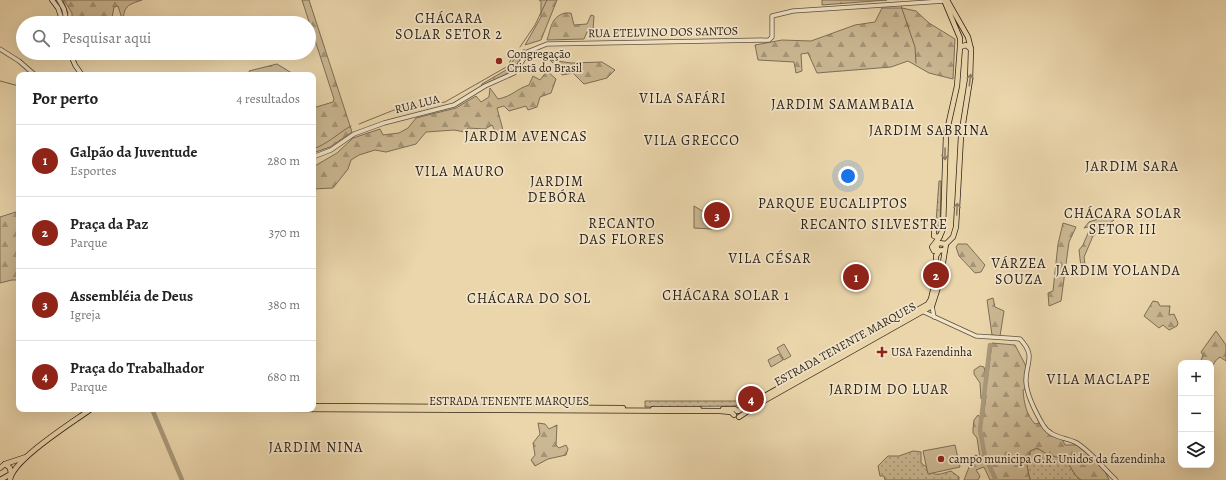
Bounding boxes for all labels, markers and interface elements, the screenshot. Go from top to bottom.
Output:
district label: CHÁCARA SOLAR SETOR 2 [395,9,503,44]
search box [16,16,316,60]
street label: RUA ETELVINO DOS SANTOS [588,23,738,41]
icon: search [30,27,52,49]
text: Pesquisar aqui [62,28,151,48]
place label: Congregação Cristã do Brasil [507,46,582,76]
marker: Congregação Cristã do Brasil [494,56,504,66]
one-way arrow [967,74,974,87]
text: Por perto [32,87,98,110]
district label: VILA SAFÁRI [638,89,727,108]
text: 4 resultados [236,90,300,107]
street label: RUA LUA [393,90,442,117]
district label: JARDIM SAMAMBAIA [771,95,915,114]
district label: JARDIM SABRINA [869,121,989,140]
district label: JARDIM AVENCAS [464,127,588,146]
district label: VILA GRECCO [643,131,740,150]
text: Galpão da Juventude [70,142,198,162]
one-way arrow [941,147,949,160]
text: 1 [43,152,47,169]
text: 280 m [267,152,300,169]
district label: JARDIM SARA [1085,157,1179,176]
text: Esportes [70,162,117,179]
district label: VILA MAURO [414,162,505,181]
your location [838,166,858,186]
district label: JARDIM DEBÓRA [528,172,586,207]
district label: PARQUE EUCALIPTOS [758,194,908,213]
pin: 3 [704,200,730,230]
one-way arrow [953,203,960,216]
district label: CHÁCARA SOLAR SETOR III [1064,204,1182,239]
text: Praça da Paz [70,214,148,234]
district label: RECANTO DAS FLORES [579,214,665,249]
district label: RECANTO SILVESTRE [800,215,948,234]
text: 2 [42,224,48,241]
text: 370 m [269,224,300,241]
text: Parque [70,234,107,251]
district label: VILA CÉSAR [727,249,812,268]
district label: VÁRZEA SOUZA [990,254,1047,289]
pin: 2 [923,260,949,290]
district label: JARDIM YOLANDA [1055,261,1181,280]
pin: 1 [843,262,869,292]
text: Assembléia de Deus [70,286,193,306]
district label: CHÁCARA SOLAR 1 [662,286,790,305]
district label: CHÁCARA DO SOL [467,289,591,308]
text: 3 [42,296,48,313]
text: 380 m [268,296,300,313]
street label: ESTRADA TENENTE MARQUES [771,298,919,390]
text: Igreja [70,306,101,323]
place label: USA Fazendinha [891,344,972,360]
marker: USA Fazendinha [876,346,888,358]
text: Praça do Trabalhador [70,358,204,378]
map controls [1178,360,1214,468]
button: + [1178,360,1214,396]
text: 4 [42,368,48,385]
text: 680 m [267,368,300,385]
district label: VILA MACLAPE [1046,370,1151,389]
text: Parque [70,378,107,395]
district label: JARDIM DO LUAR [829,380,949,399]
pin: 4 [738,384,764,414]
street label: ESTRADA TENENTE MARQUES [429,393,589,409]
button: − [1178,396,1214,432]
button: layers [1178,432,1214,468]
district label: JARDIM NINA [269,438,363,457]
place label: campo municipa G.R. Unidos da fazendinha [949,451,1166,467]
marker: campo municipa G.R. Unidos da fazendinha [936,454,946,464]

